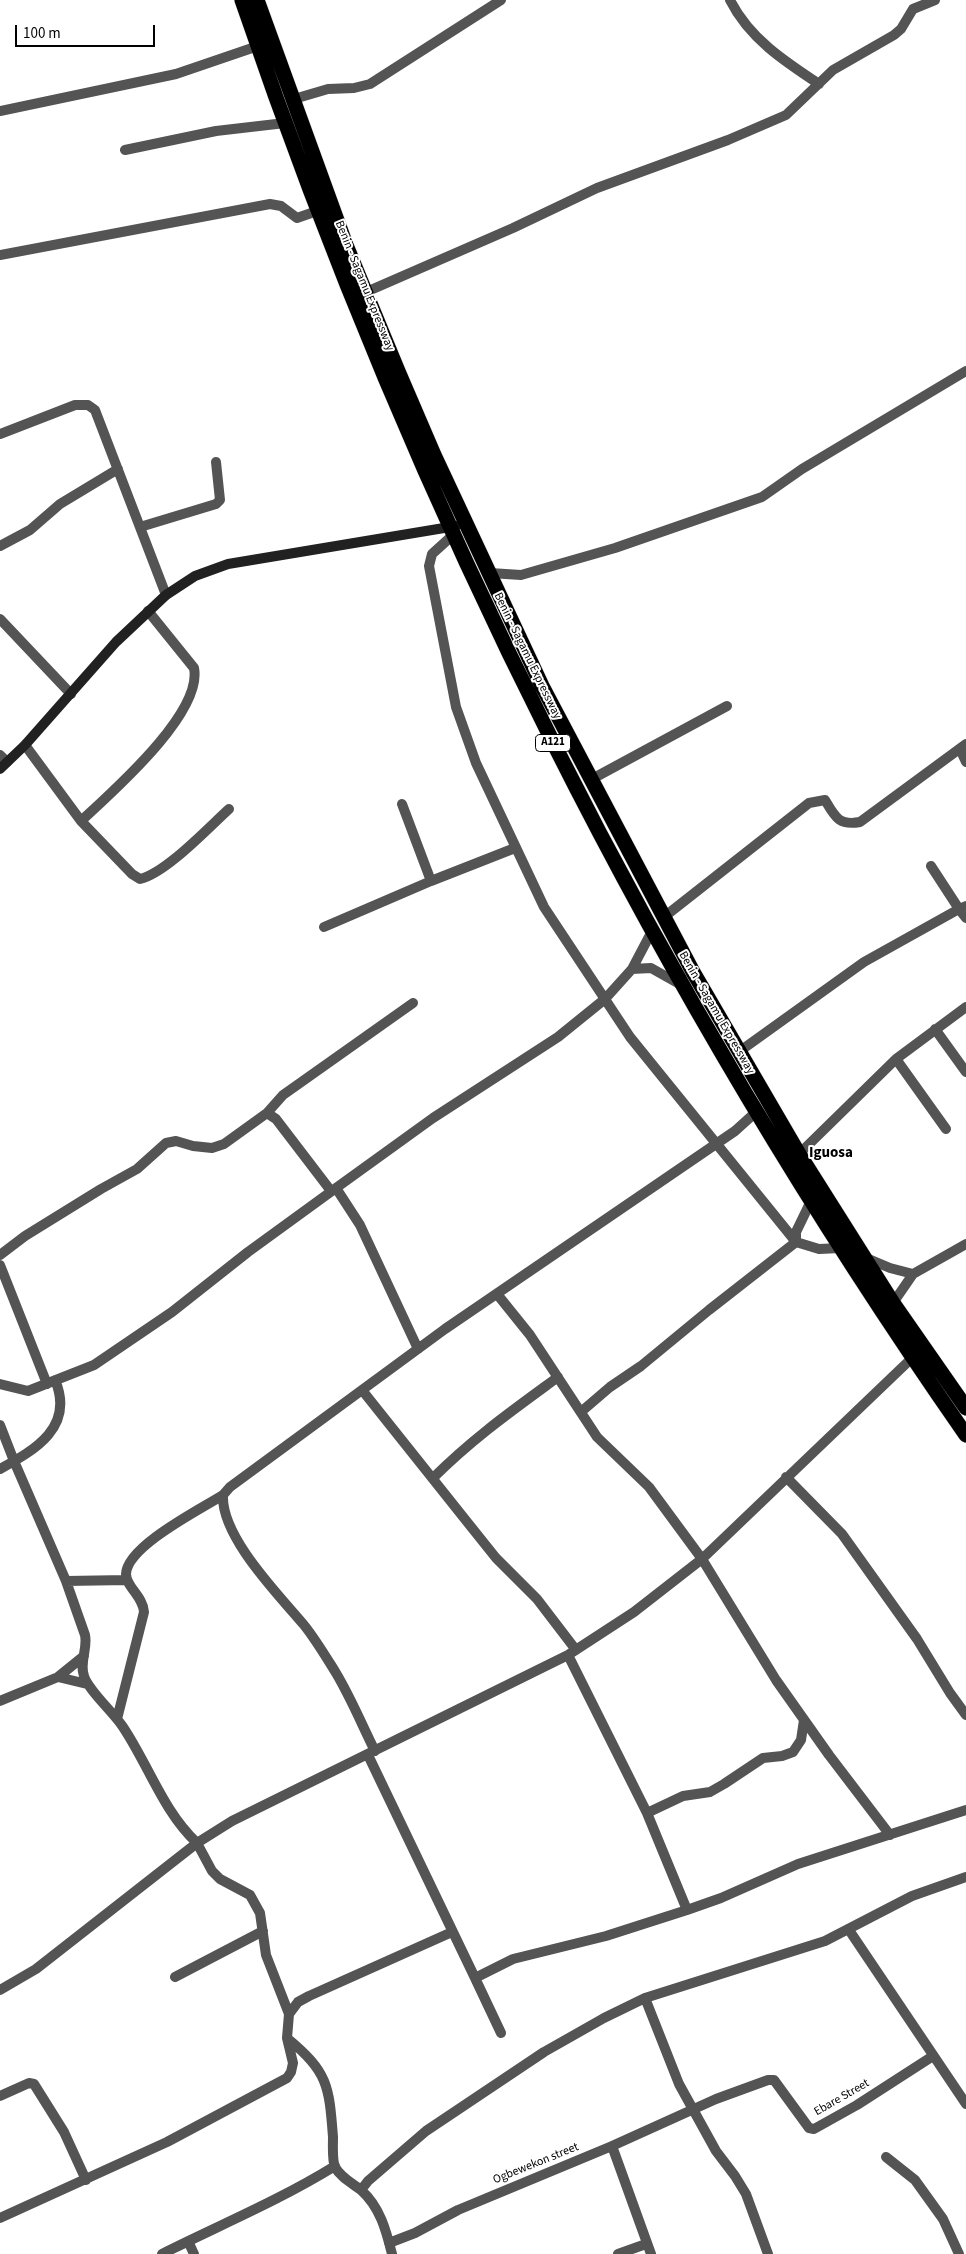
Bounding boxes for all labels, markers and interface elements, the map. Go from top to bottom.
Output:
scale bar [18,15,158,47]
text: 100 m [23,23,61,44]
street label: Benin - Sagamu Expressway [331,219,397,353]
street label: Benin - Sagamu Expressway [490,590,564,722]
road number: A121 [536,734,570,751]
street label: Benin - Sagamu Expressway [675,949,757,1077]
district label: Iguosa [809,1145,853,1163]
street label: Ebare Street [812,2076,872,2120]
street label: Ogbewekon street [491,2140,581,2188]

